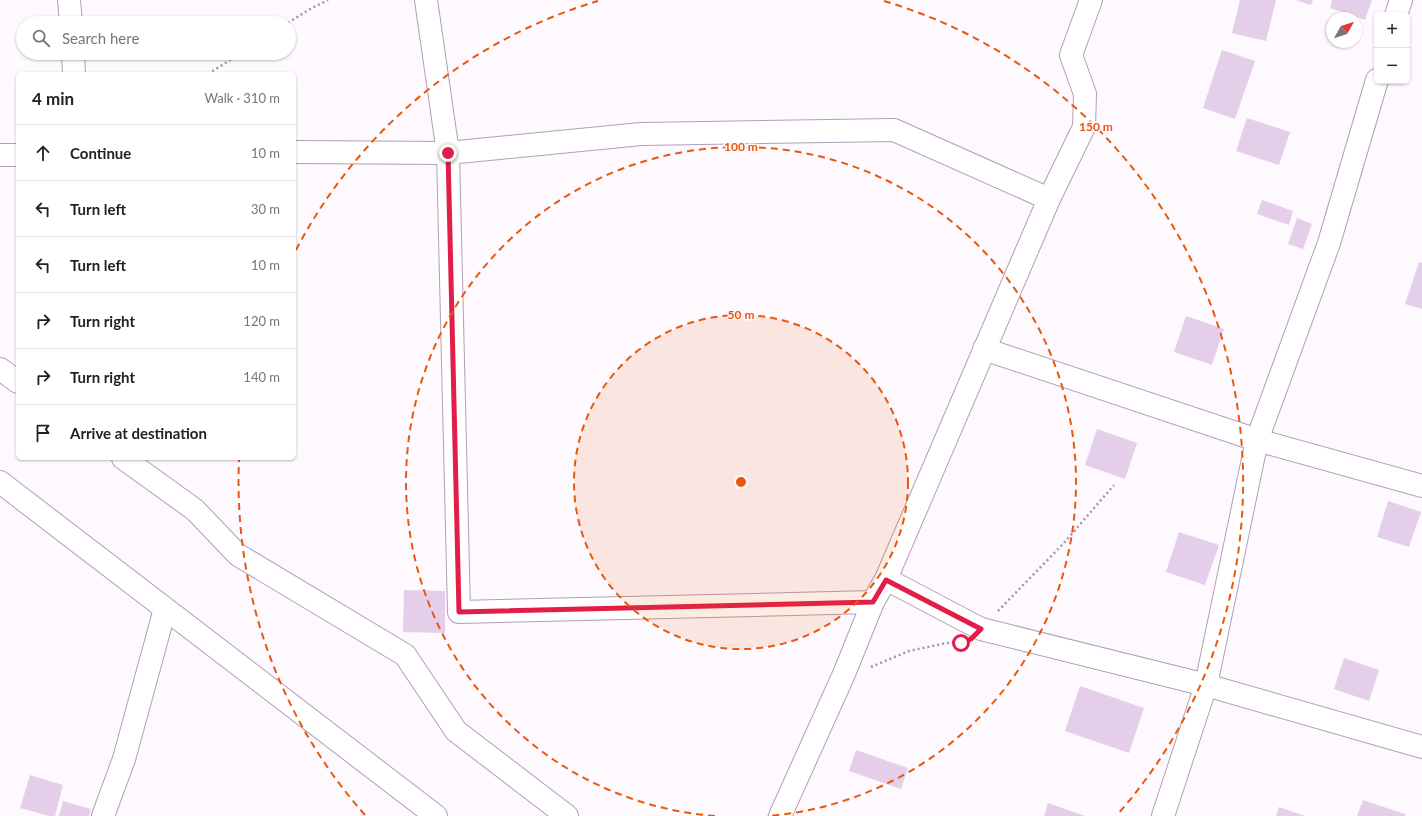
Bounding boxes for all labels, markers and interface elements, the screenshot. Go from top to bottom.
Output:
north arrow [1326,12,1362,48]
map controls [1374,12,1410,84]
button: + [1374,12,1410,48]
search box [16,16,296,60]
icon: search [30,27,52,49]
text: Search here [62,29,139,47]
button: − [1374,48,1410,84]
text: 4 min [32,88,74,109]
text: Walk · 310 m [204,90,280,106]
text: 150 m [1079,119,1113,134]
text: 100 m [724,139,758,154]
icon: ahead [32,142,54,164]
text: Continue [70,144,131,162]
route end [439,144,457,162]
text: 10 m [251,145,280,161]
icon: left [32,198,54,220]
text: Turn left [70,200,126,218]
text: 30 m [251,201,280,217]
icon: left [32,254,54,276]
text: Turn left [70,256,126,274]
text: 10 m [251,257,280,273]
text: 50 m [728,307,754,322]
icon: right [32,310,54,332]
text: Turn right [70,312,135,330]
text: 120 m [243,313,280,329]
icon: right [32,366,54,388]
text: Turn right [70,368,135,386]
text: 140 m [243,369,280,385]
icon: arrive [32,422,54,444]
text: Arrive at destination [70,424,207,442]
centre of rings [734,475,748,489]
route start [952,634,970,652]

